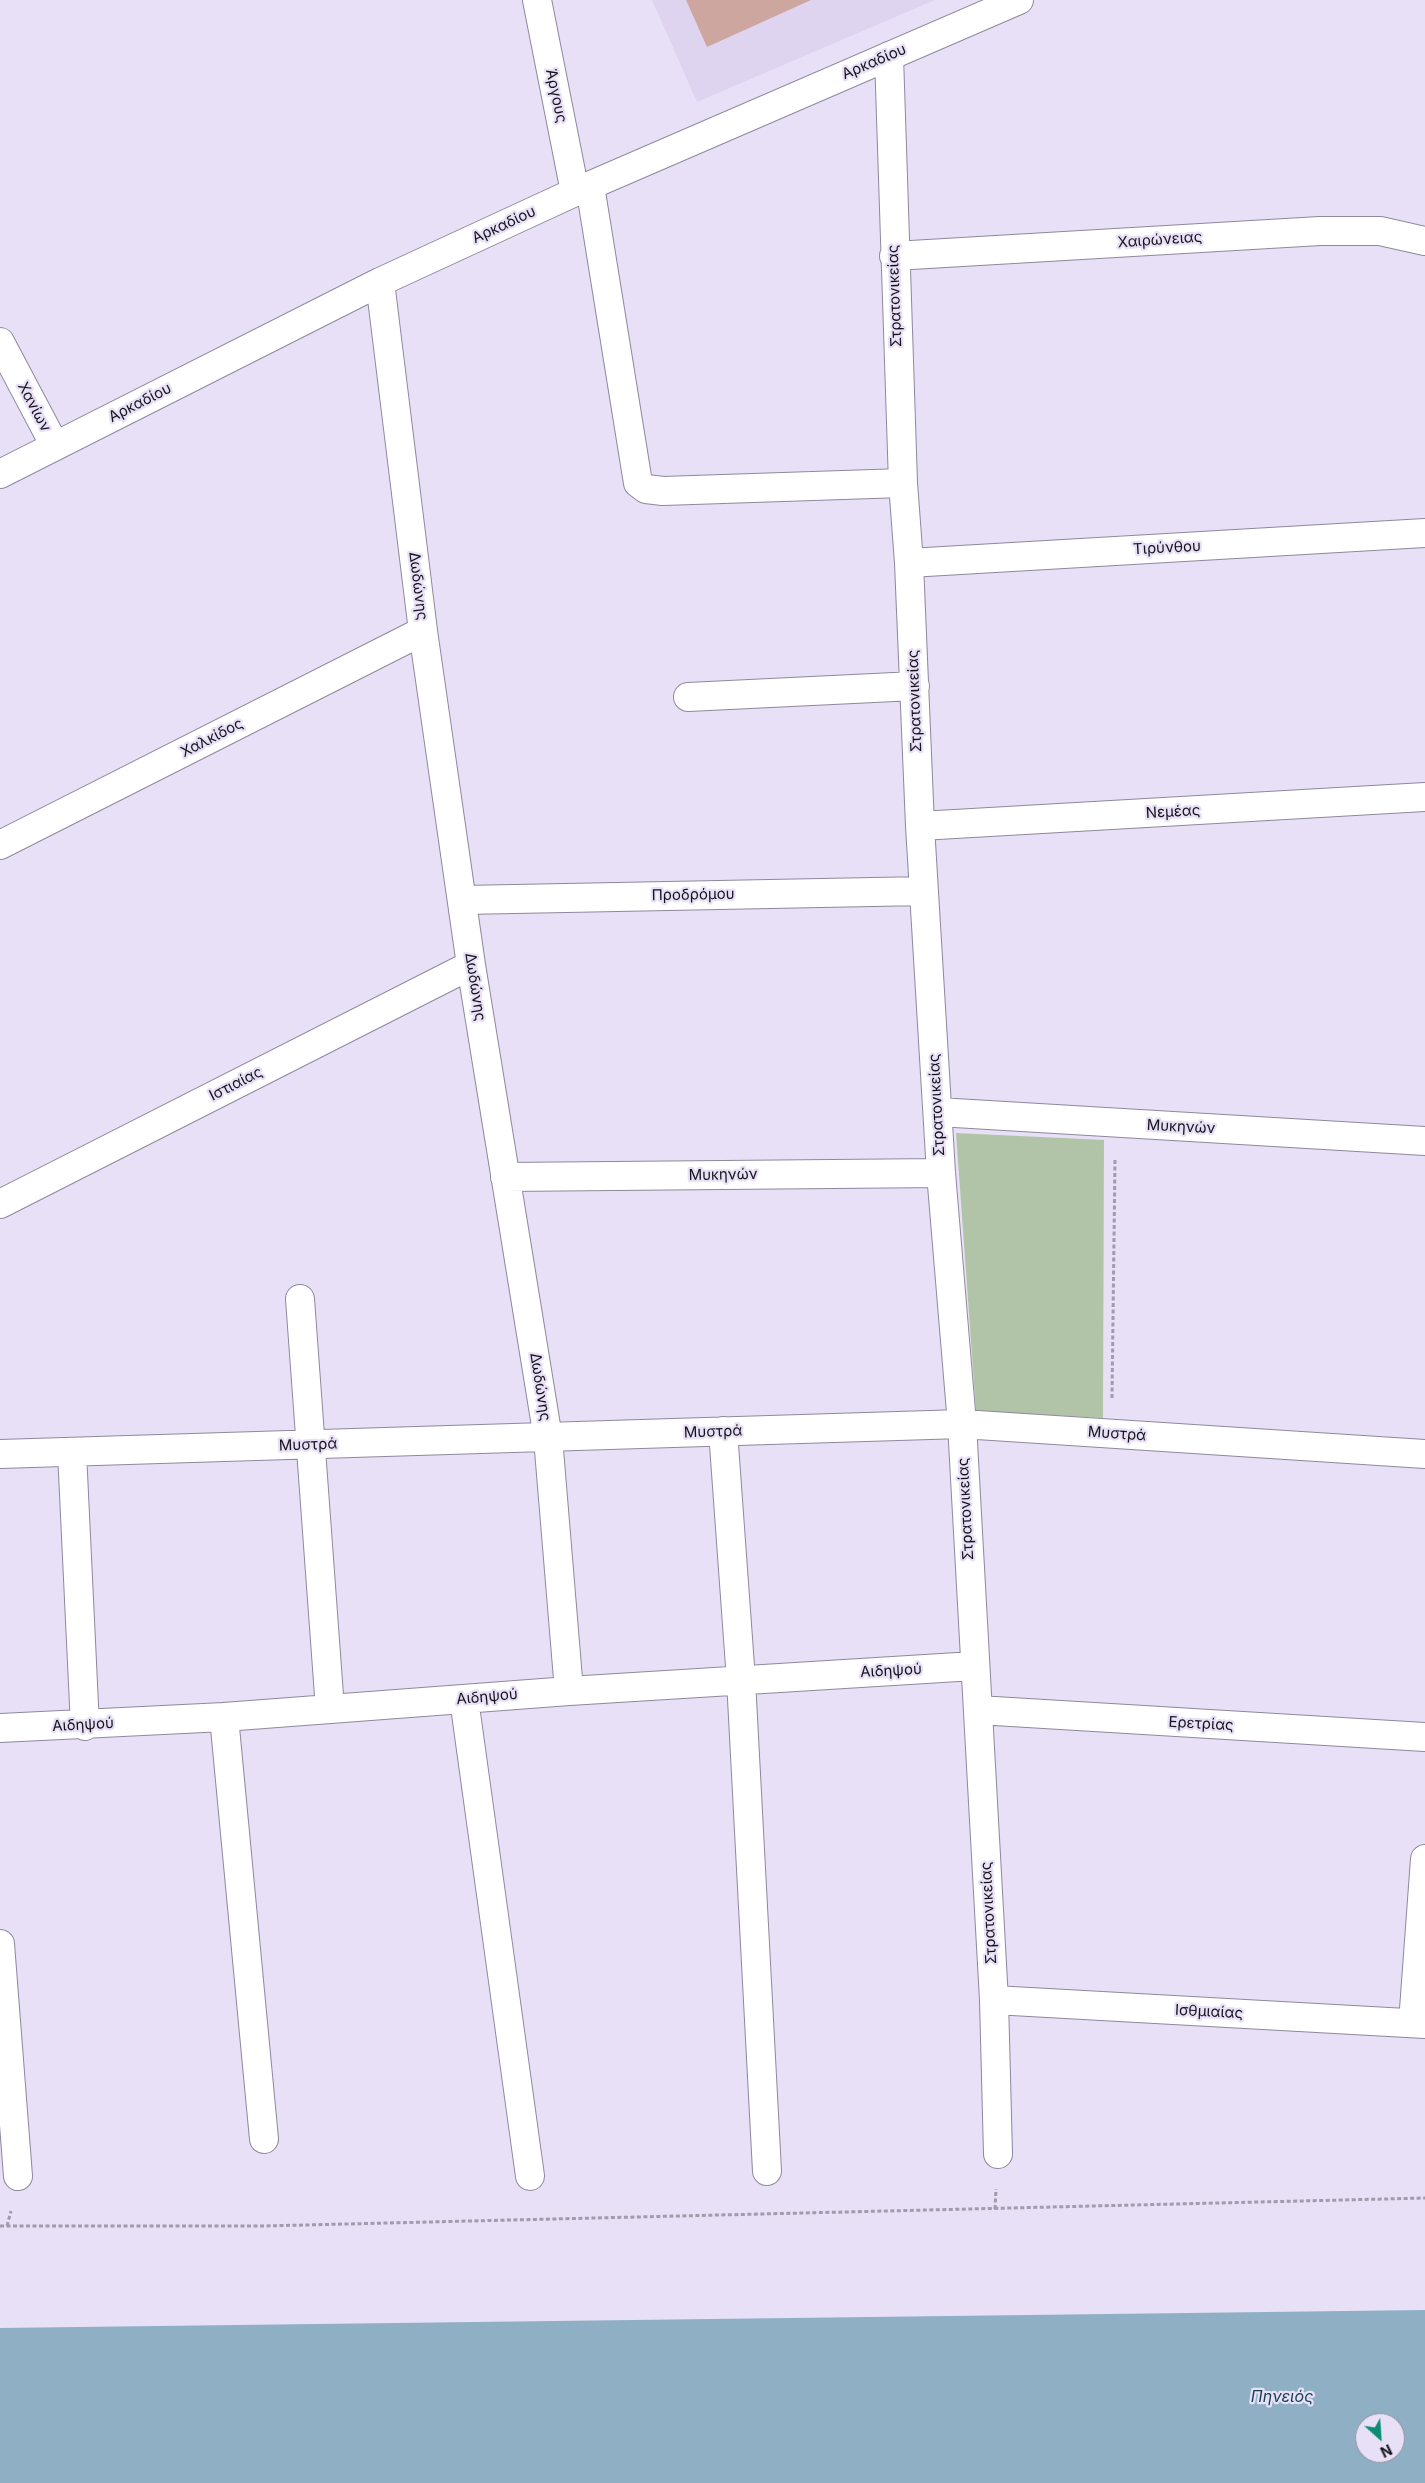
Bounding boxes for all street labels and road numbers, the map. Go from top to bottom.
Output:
street label: Αρκαδίου [839,40,909,84]
street label: Άργους [542,68,570,124]
street label: Αρκαδίου [469,202,539,248]
street label: Χαιρώνειας [1117,228,1203,252]
street label: Στρατονικείας [884,244,906,348]
street label: Χανίων [13,379,55,435]
street label: Αρκαδίου [106,380,174,426]
street label: Τιρύνθου [1133,537,1201,559]
street label: Δωδώνης [405,551,431,621]
street label: Στρατονικείας [904,649,926,753]
street label: Χαλκίδος [178,715,246,761]
street label: Νεμέας [1145,802,1201,822]
street label: Προδρόμου [651,885,735,905]
street label: Δωδώνης [461,952,489,1022]
street label: Στρατονικείας [925,1053,949,1157]
street label: Ιστιαίας [206,1063,266,1105]
street label: Μυκηνών [1146,1116,1216,1138]
street label: Μυκηνών [688,1165,758,1185]
street label: Δωδώνης [526,1352,554,1422]
street label: Μυστρά [684,1422,742,1442]
street label: Μυστρά [1087,1423,1147,1445]
street label: Μυστρά [279,1435,337,1455]
street label: Στρατονικείας [954,1457,978,1561]
street label: Αιδηψού [860,1660,922,1682]
street label: Αιδηψού [456,1685,518,1709]
street label: Ερετρίας [1168,1713,1234,1735]
street label: Αιδηψού [52,1714,114,1736]
street label: Στρατονικείας [977,1861,1001,1965]
street label: Ισθμιαίας [1174,2001,1244,2023]

